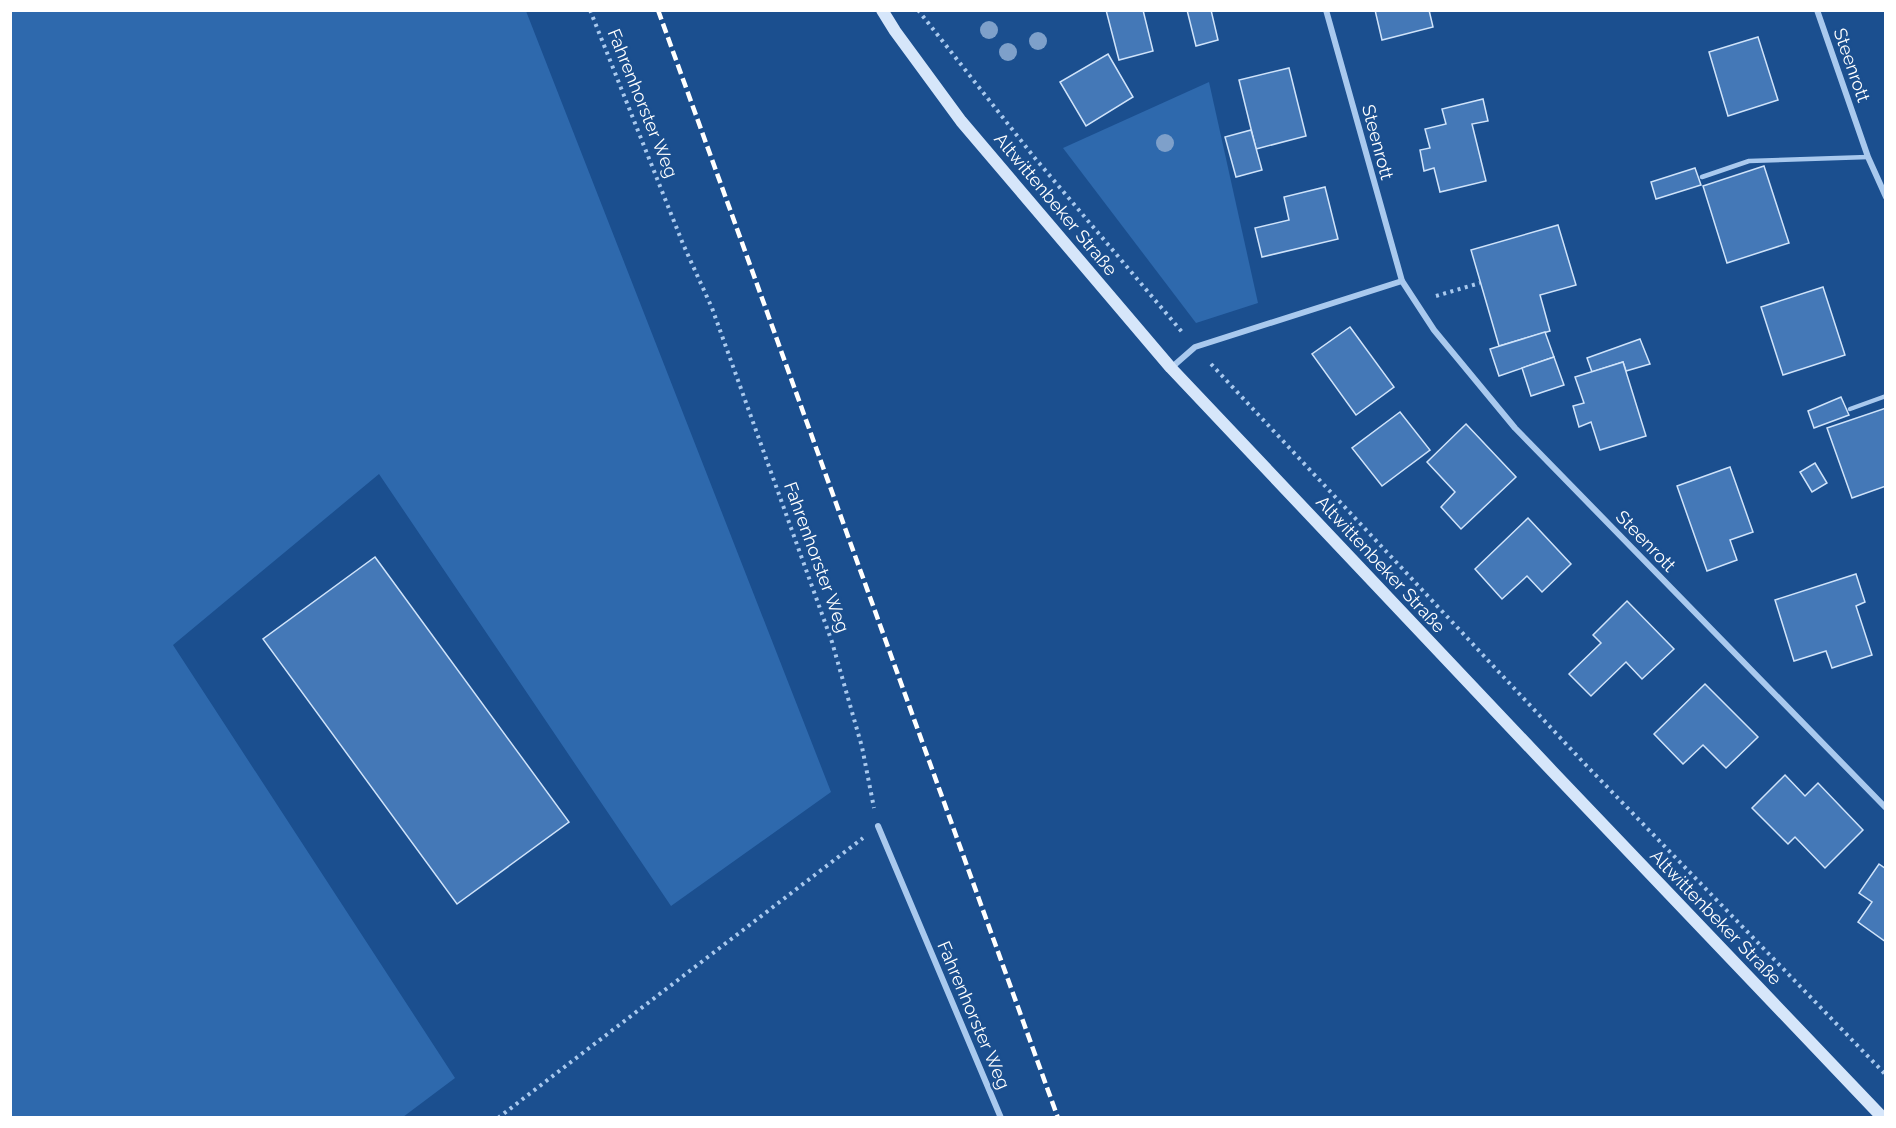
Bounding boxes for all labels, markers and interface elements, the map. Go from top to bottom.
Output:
street label: Steenrott [1830,25,1874,105]
street label: Fahrenhorster Weg [604,26,682,180]
street label: Steenrott [1358,102,1398,182]
street label: Altwittenbeker Straße [990,128,1122,280]
street label: Fahrenhorster Weg [780,479,854,635]
street label: Altwittenbeker Straße [1312,491,1450,637]
street label: Steenrott [1612,506,1680,576]
street label: Altwittenbeker Straße [1646,845,1786,989]
street label: Fahrenhorster Weg [933,938,1015,1092]

